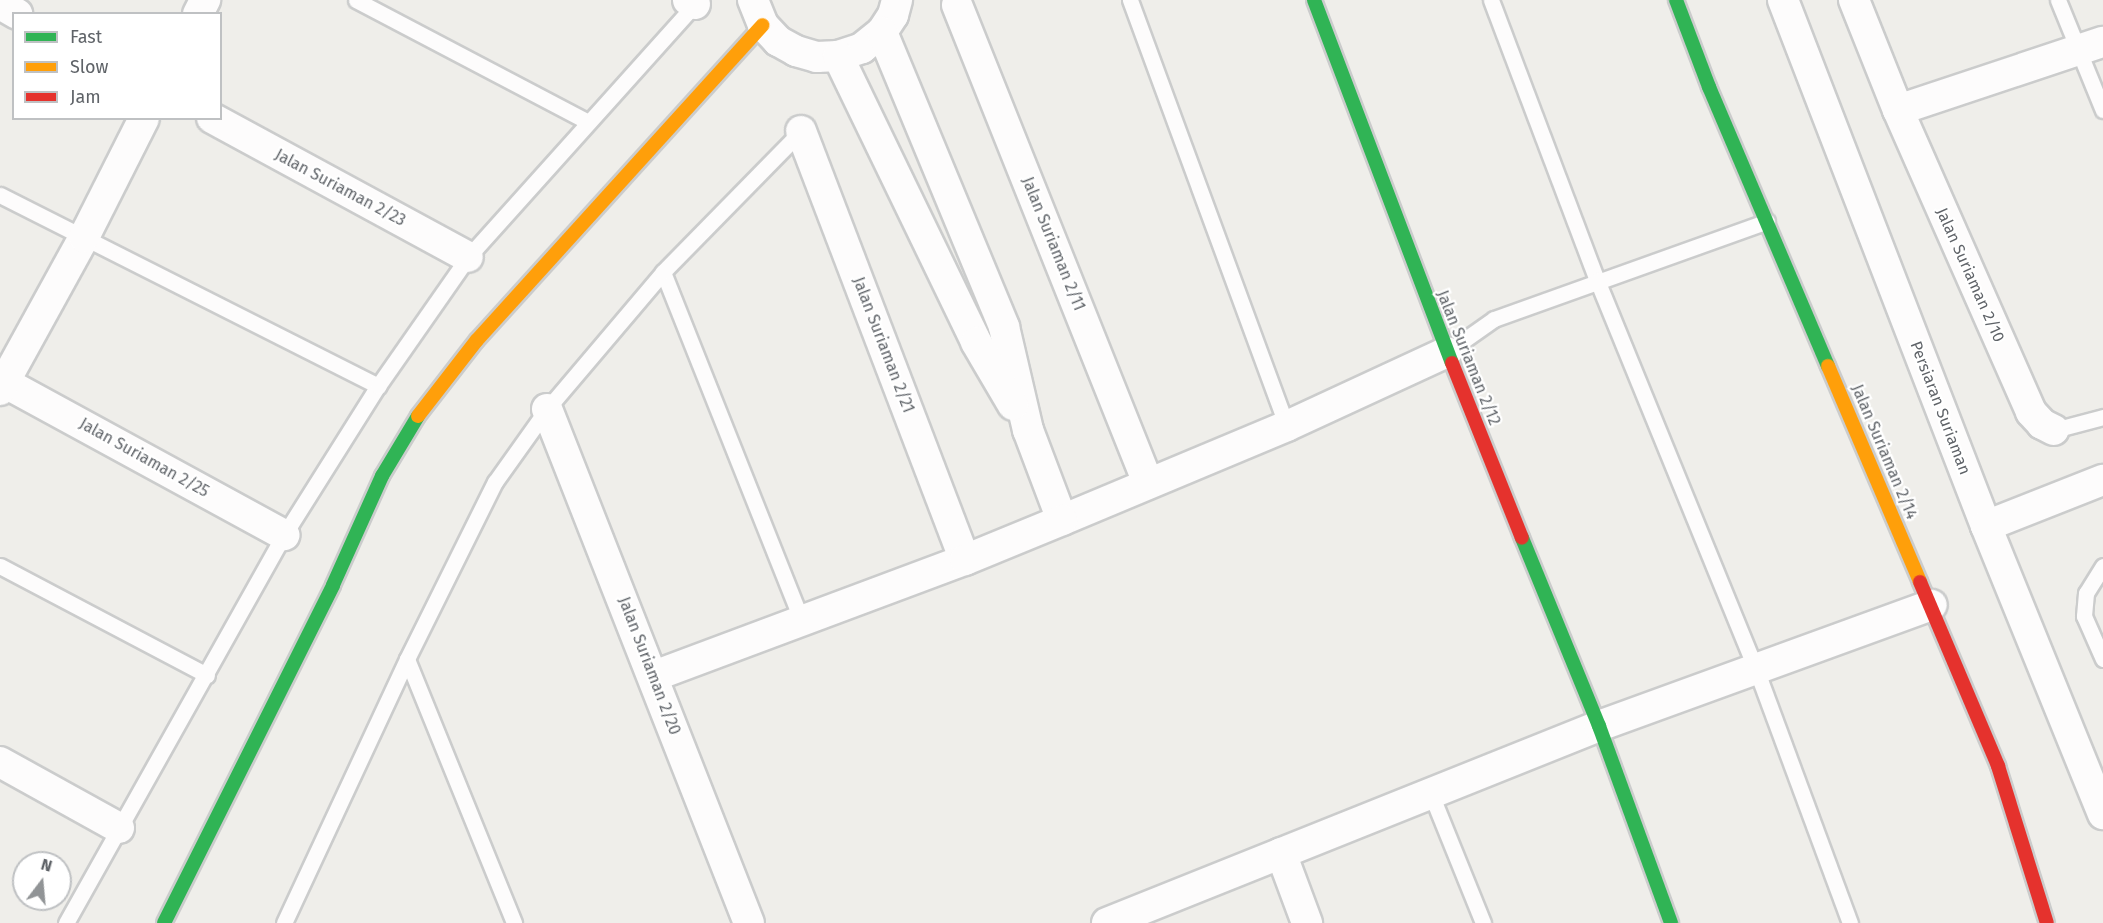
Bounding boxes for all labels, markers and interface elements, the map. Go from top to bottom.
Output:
legend [12,12,222,120]
text: Fast [70,26,102,48]
text: Slow [70,56,108,78]
text: Jam [70,86,101,108]
street label: Jalan Suriaman 2/23 [271,145,409,231]
street label: Jalan Suriaman 2/11 [1017,174,1089,314]
street label: Jalan Suriaman 2/10 [1932,205,2008,345]
street label: Jalan Suriaman 2/21 [848,274,918,416]
street label: Jalan Suriaman 2/12 [1432,288,1504,428]
street label: Persiaran Suriaman [1906,339,1974,477]
street label: Jalan Suriaman 2/14 [1847,382,1921,522]
street label: Jalan Suriaman 2/25 [76,414,212,502]
street label: Jalan Suriaman 2/20 [614,594,684,738]
north arrow [12,851,72,911]
text: N [39,855,54,876]

